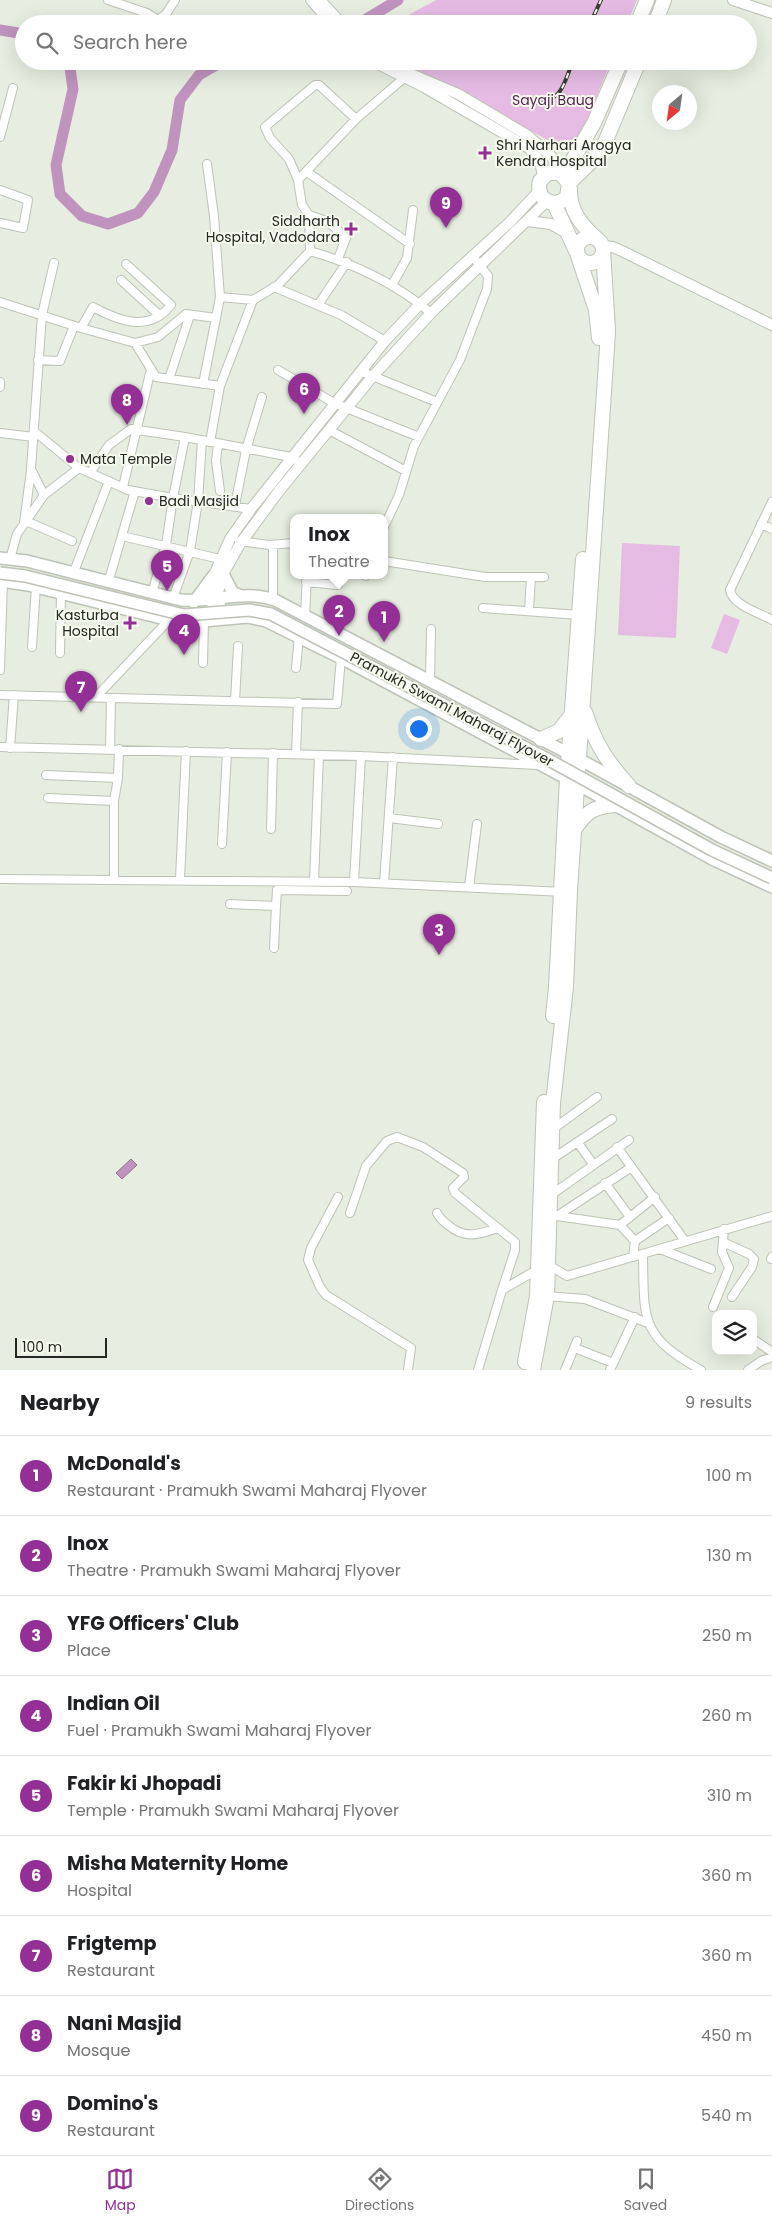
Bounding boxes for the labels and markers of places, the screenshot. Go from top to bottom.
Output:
place label: Shri Narhari Arogya Kendra Hospital [496,135,631,171]
marker: Shri Narhari Arogya Kendra Hospital [478,146,492,160]
pin: 9 [430,187,462,228]
place label: Siddharth Hospital, Vadodara [206,211,340,247]
marker: Siddharth Hospital, Vadodara [344,222,358,236]
pin: 6 [288,373,320,414]
pin: 8 [111,384,143,425]
place label: Mata Temple [80,449,172,469]
marker: Mata Temple [64,453,76,465]
place label: Badi Masjid [159,491,239,511]
marker: Badi Masjid [143,495,155,507]
pin: 5 [151,550,183,591]
pin: 2 [323,595,355,636]
pin: 1 [368,601,400,642]
place label: Kasturba Hospital [56,605,119,641]
pin: 4 [168,614,200,655]
marker: Kasturba Hospital [123,616,137,630]
pin: 7 [65,671,97,712]
pin: 3 [423,914,455,955]

